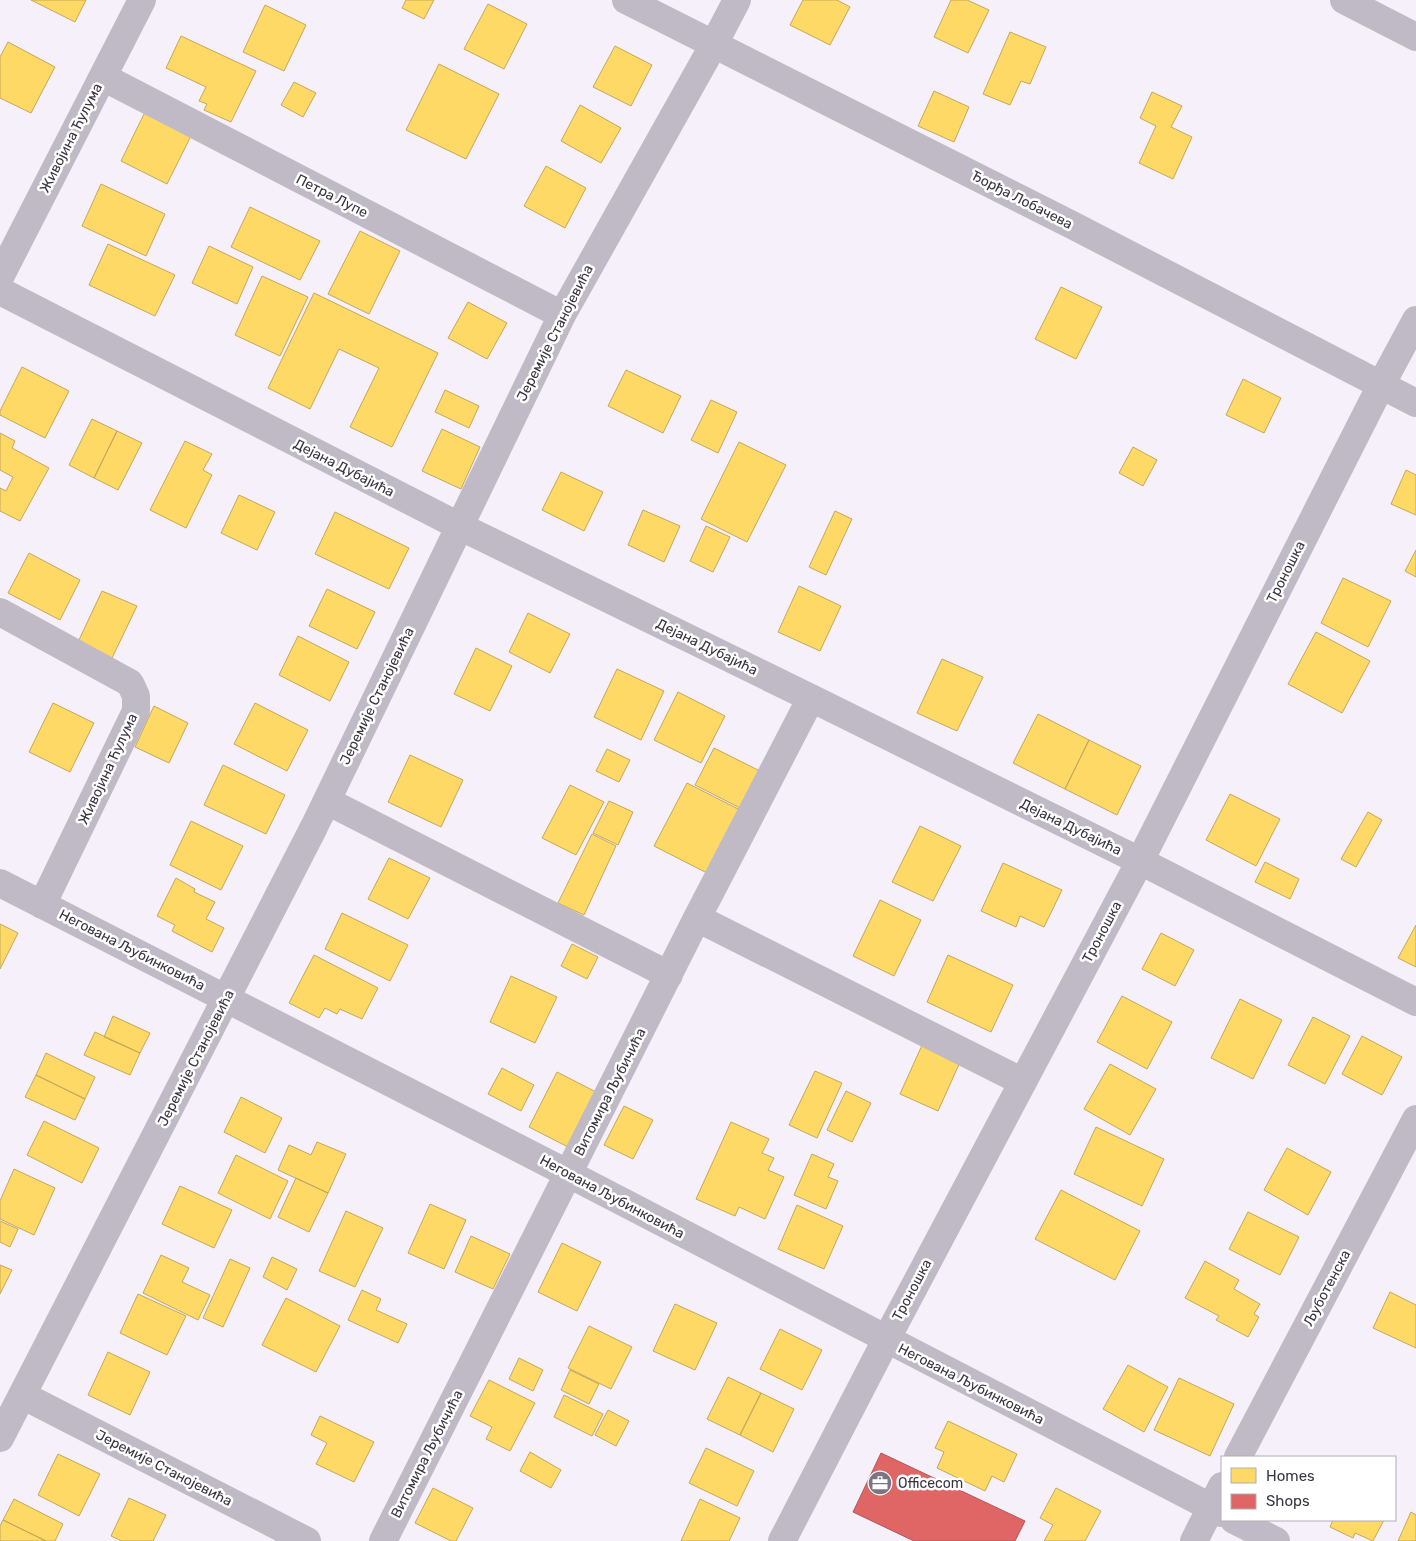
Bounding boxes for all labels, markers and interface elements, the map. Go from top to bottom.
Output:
street label: Живојина Ћулума [36,80,106,196]
street label: Ђорђа Лобачева [969,167,1075,233]
street label: Петра Лупе [293,171,371,221]
street label: Јеремије Станојевића [513,262,597,404]
street label: Дејана Дубајића [291,435,397,501]
street label: Троношка [1263,538,1309,606]
street label: Дејана Дубајића [654,615,760,679]
street label: Јеремије Станојевића [336,625,418,767]
street label: Живојина Ћулума [75,711,141,827]
street label: Дејана Дубајића [1018,795,1124,859]
street label: Троношка [1079,898,1125,966]
street label: Негована Љубинковића [56,906,208,994]
street label: Јеремије Станојевића [154,987,238,1129]
street label: Витомира Љубичића [570,1025,650,1159]
street label: Негована Љубинковића [537,1152,687,1242]
street label: Љуботенска [1300,1247,1354,1329]
street label: Троношка [889,1256,935,1324]
street label: Негована Љубинковића [895,1340,1047,1428]
street label: Витомира Љубичића [387,1387,467,1521]
street label: Јеремије Станојевића [93,1426,235,1510]
legend [1221,1456,1396,1521]
text: Homes [1266,1467,1315,1485]
office icon: Officecom [867,1470,893,1496]
place label: Officecom [898,1475,963,1492]
text: Shops [1266,1492,1310,1510]

